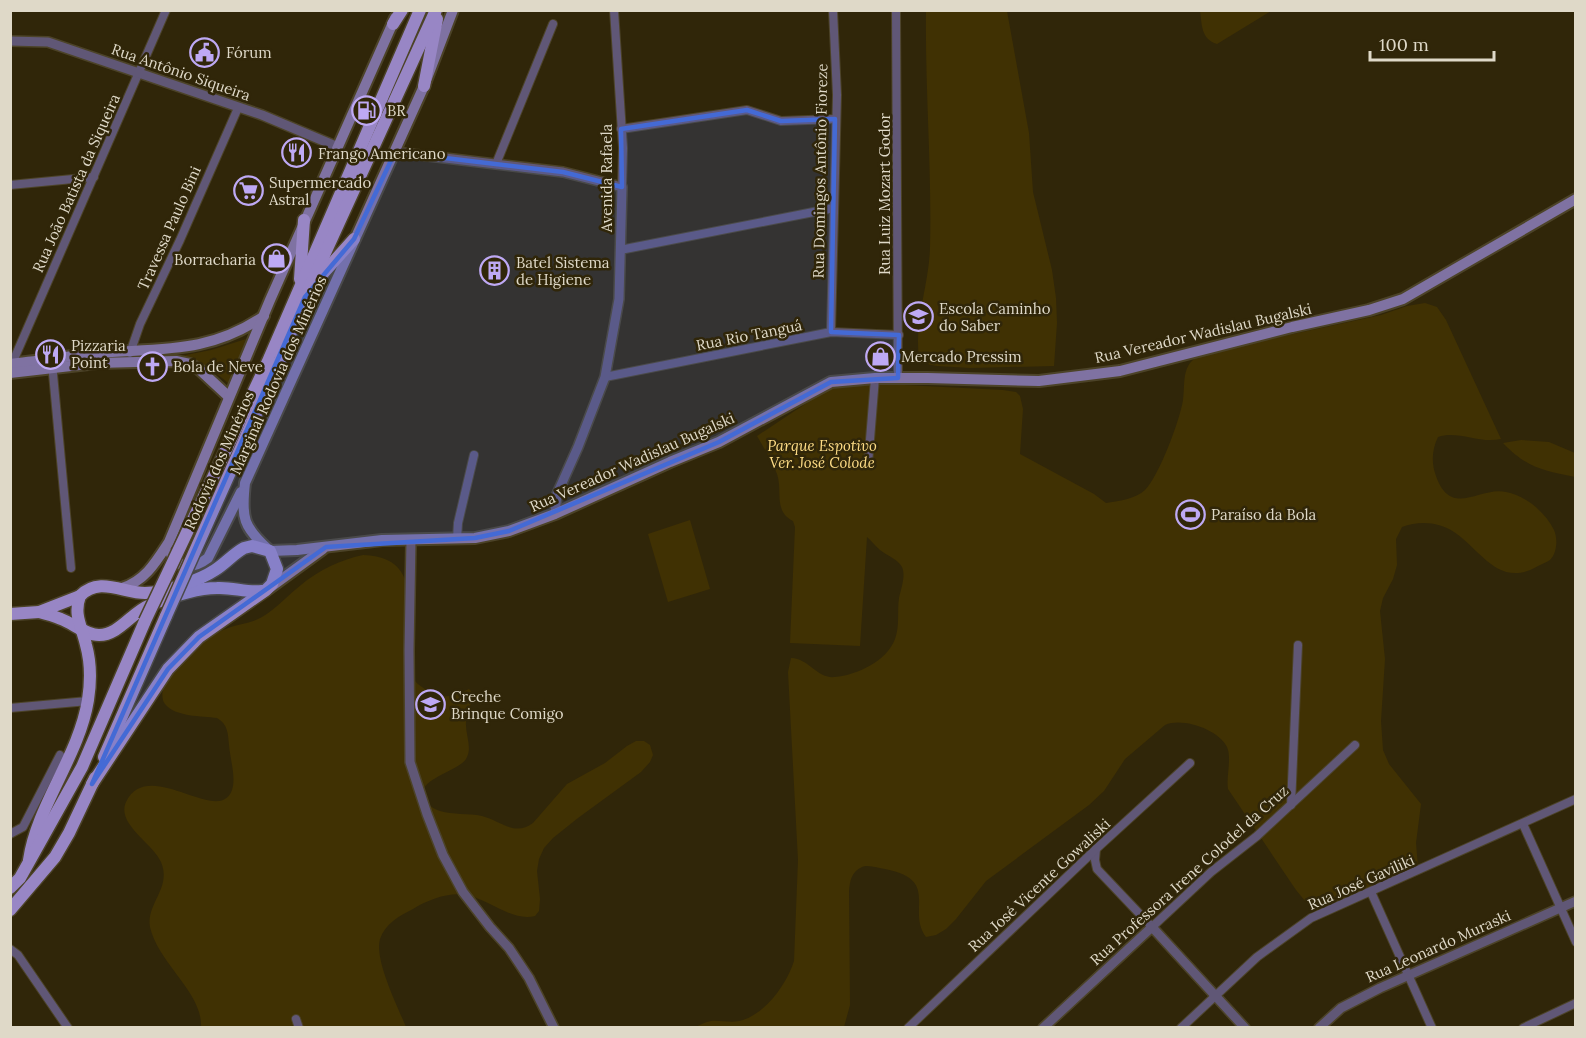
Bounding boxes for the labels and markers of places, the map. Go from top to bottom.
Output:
public building icon: Fórum [189,36,221,68]
place label: Fórum [226,43,272,62]
fuel station icon: BR [350,94,382,126]
place label: BR [387,101,406,120]
restaurant icon: Frango Americano [281,137,313,169]
place label: Frango Americano [318,144,446,163]
place label: Supermercado Astral [268,173,372,209]
supermarket icon: Supermercado Astral [232,175,264,207]
shop icon: Borracharia [261,243,293,275]
place label: Borracharia [174,250,256,269]
place label: Batel Sistema de Higiene [516,253,610,289]
building icon: Batel Sistema de Higiene [479,255,511,287]
place label: Escola Caminho do Saber [939,299,1051,335]
school or university icon: Escola Caminho do Saber [902,301,934,333]
place label: Pizzaria Point [71,336,126,372]
restaurant icon: Pizzaria Point [34,338,66,370]
shop icon: Mercado Pressim [864,340,896,372]
place label: Mercado Pressim [901,347,1022,366]
church icon: Bola de Neve [136,350,168,382]
place label: Bola de Neve [173,357,263,376]
sports icon: Paraíso da Bola [1174,498,1206,530]
place label: Paraíso da Bola [1211,505,1317,524]
place label: Creche Brinque Comigo [451,687,564,723]
school or university icon: Creche Brinque Comigo [414,689,446,721]

